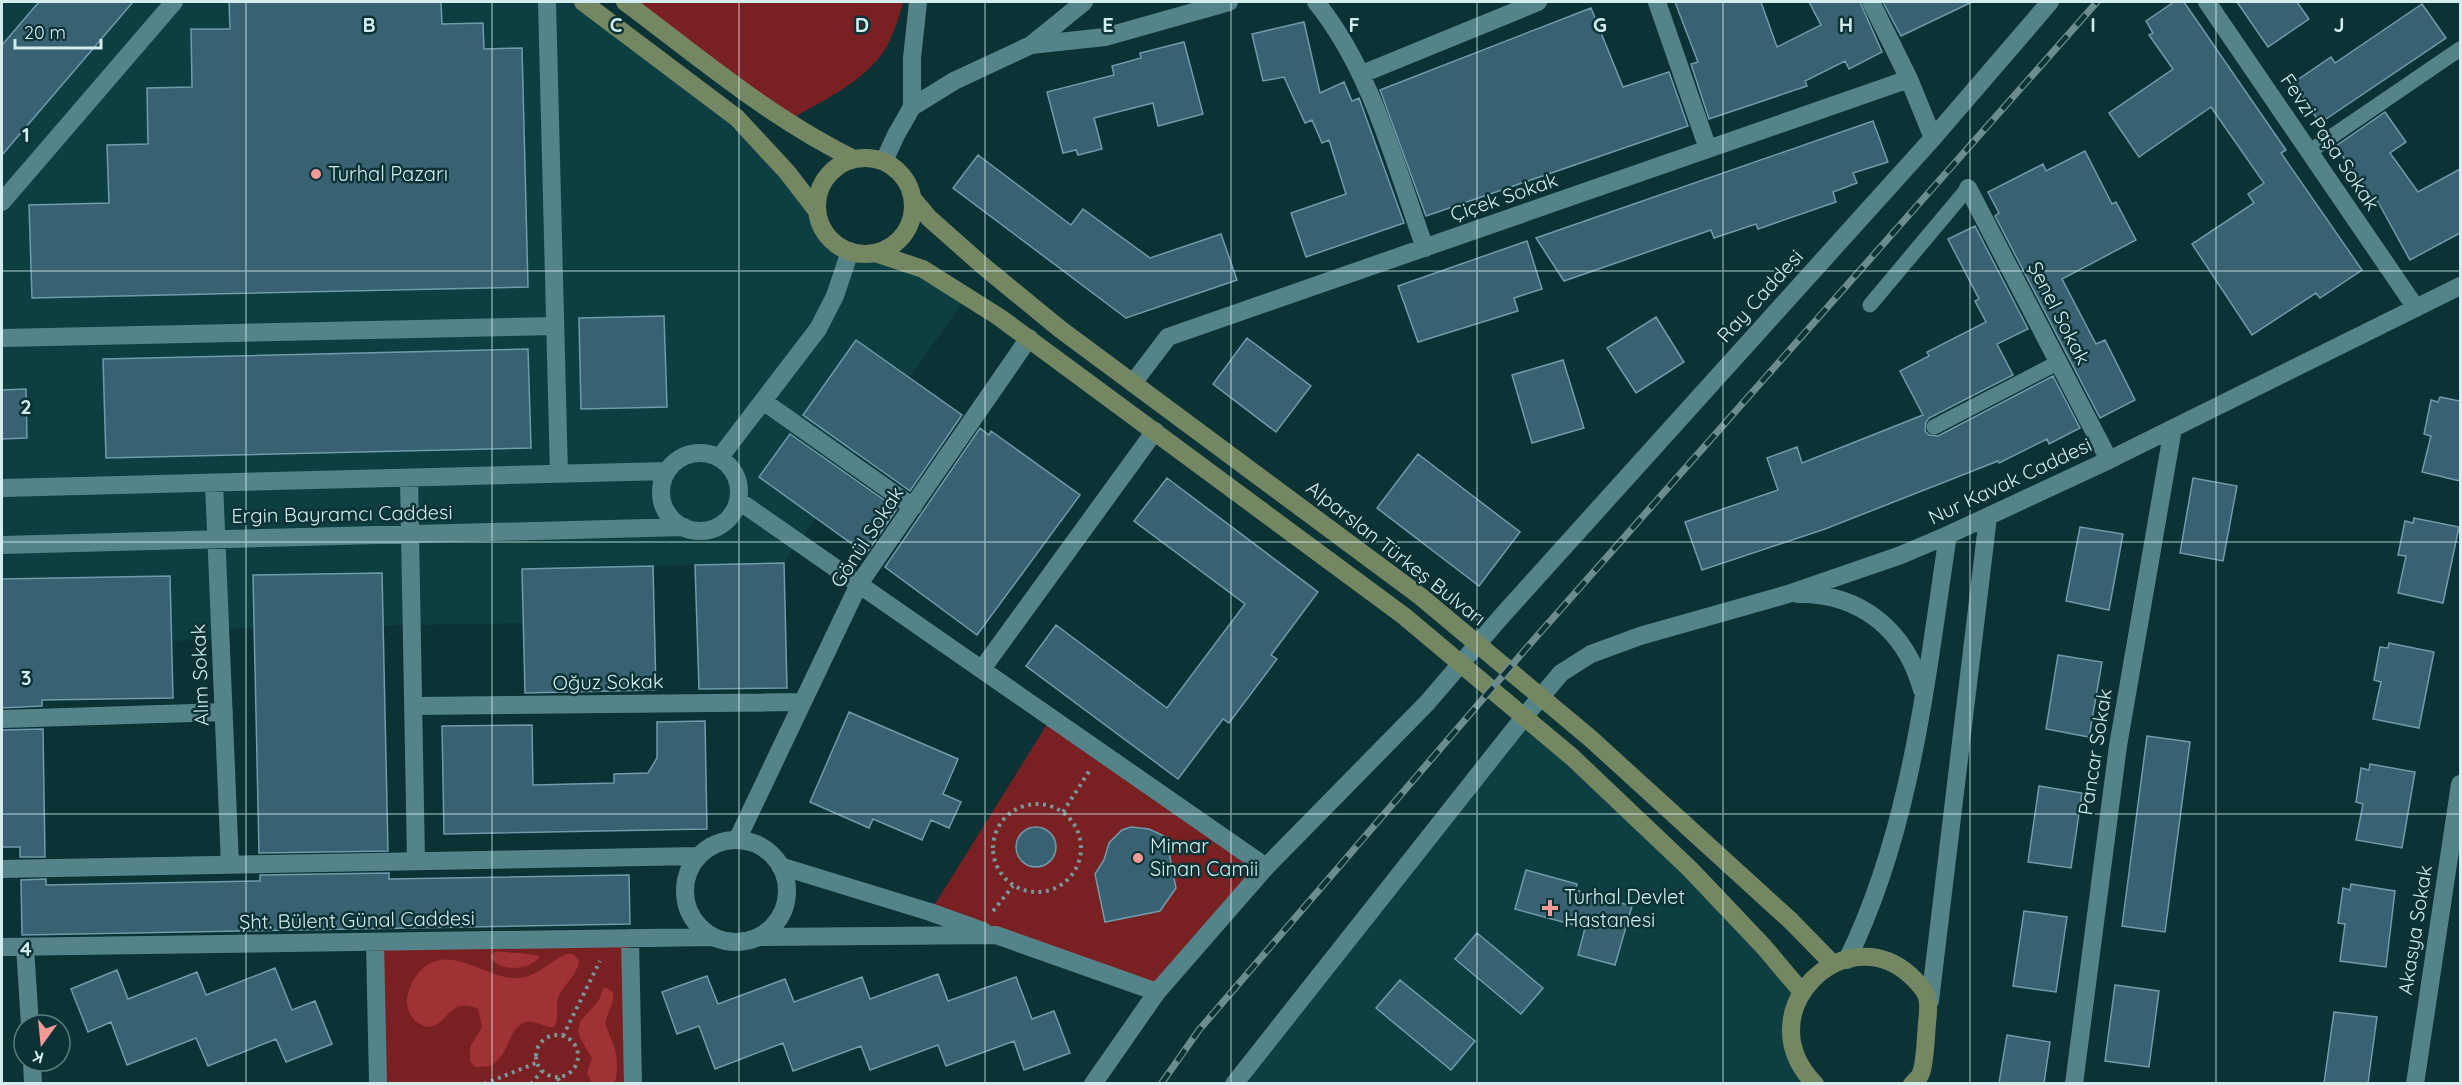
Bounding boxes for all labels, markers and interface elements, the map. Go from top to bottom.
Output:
scale bar [15,12,100,50]
text: B [362,12,376,37]
text: C [610,12,623,37]
text: D [855,12,869,37]
text: E [1102,12,1114,37]
text: F [1348,12,1360,37]
text: G [1593,12,1607,37]
text: H [1839,12,1853,37]
text: I [2090,12,2096,37]
text: J [2333,12,2345,37]
text: 20 m [24,21,66,44]
street label: Fevzi Paşa Sokak [2275,68,2385,215]
text: 1 [22,122,30,147]
place label: Turhal Pazarı [328,161,448,186]
street label: Çiçek Sokak [1447,166,1561,227]
marker: Turhal Pazarı [309,167,323,181]
street label: Ray Caddesi [1711,244,1808,347]
street label: Şenel Sokak [2023,257,2096,368]
text: 2 [20,394,32,419]
street label: Nur Kavak Caddesi [1924,432,2096,529]
street label: Alparslan Türkeş Bulvarı [1302,475,1491,630]
street label: Gönül Sokak [825,481,909,592]
street label: Ergin Bayramcı Caddesi [231,499,453,528]
street label: Alım Sokak [185,623,214,727]
text: 3 [21,665,31,690]
street label: Oğuz Sokak [552,668,664,695]
street label: Pancar Sokak [2072,687,2117,817]
place label: Mimar Sinan Camii [1150,833,1258,881]
marker: Mimar Sinan Camii [1131,851,1145,865]
street label: Akasya Sokak [2392,863,2437,996]
place label: Turhal Devlet Hastanesi [1564,884,1685,932]
marker: Turhal Devlet Hastanesi [1541,899,1559,917]
street label: Şht. Bülent Günal Caddesi [239,905,475,934]
text: 4 [20,936,32,961]
north arrow [12,1013,72,1073]
text: K [30,1046,46,1069]

